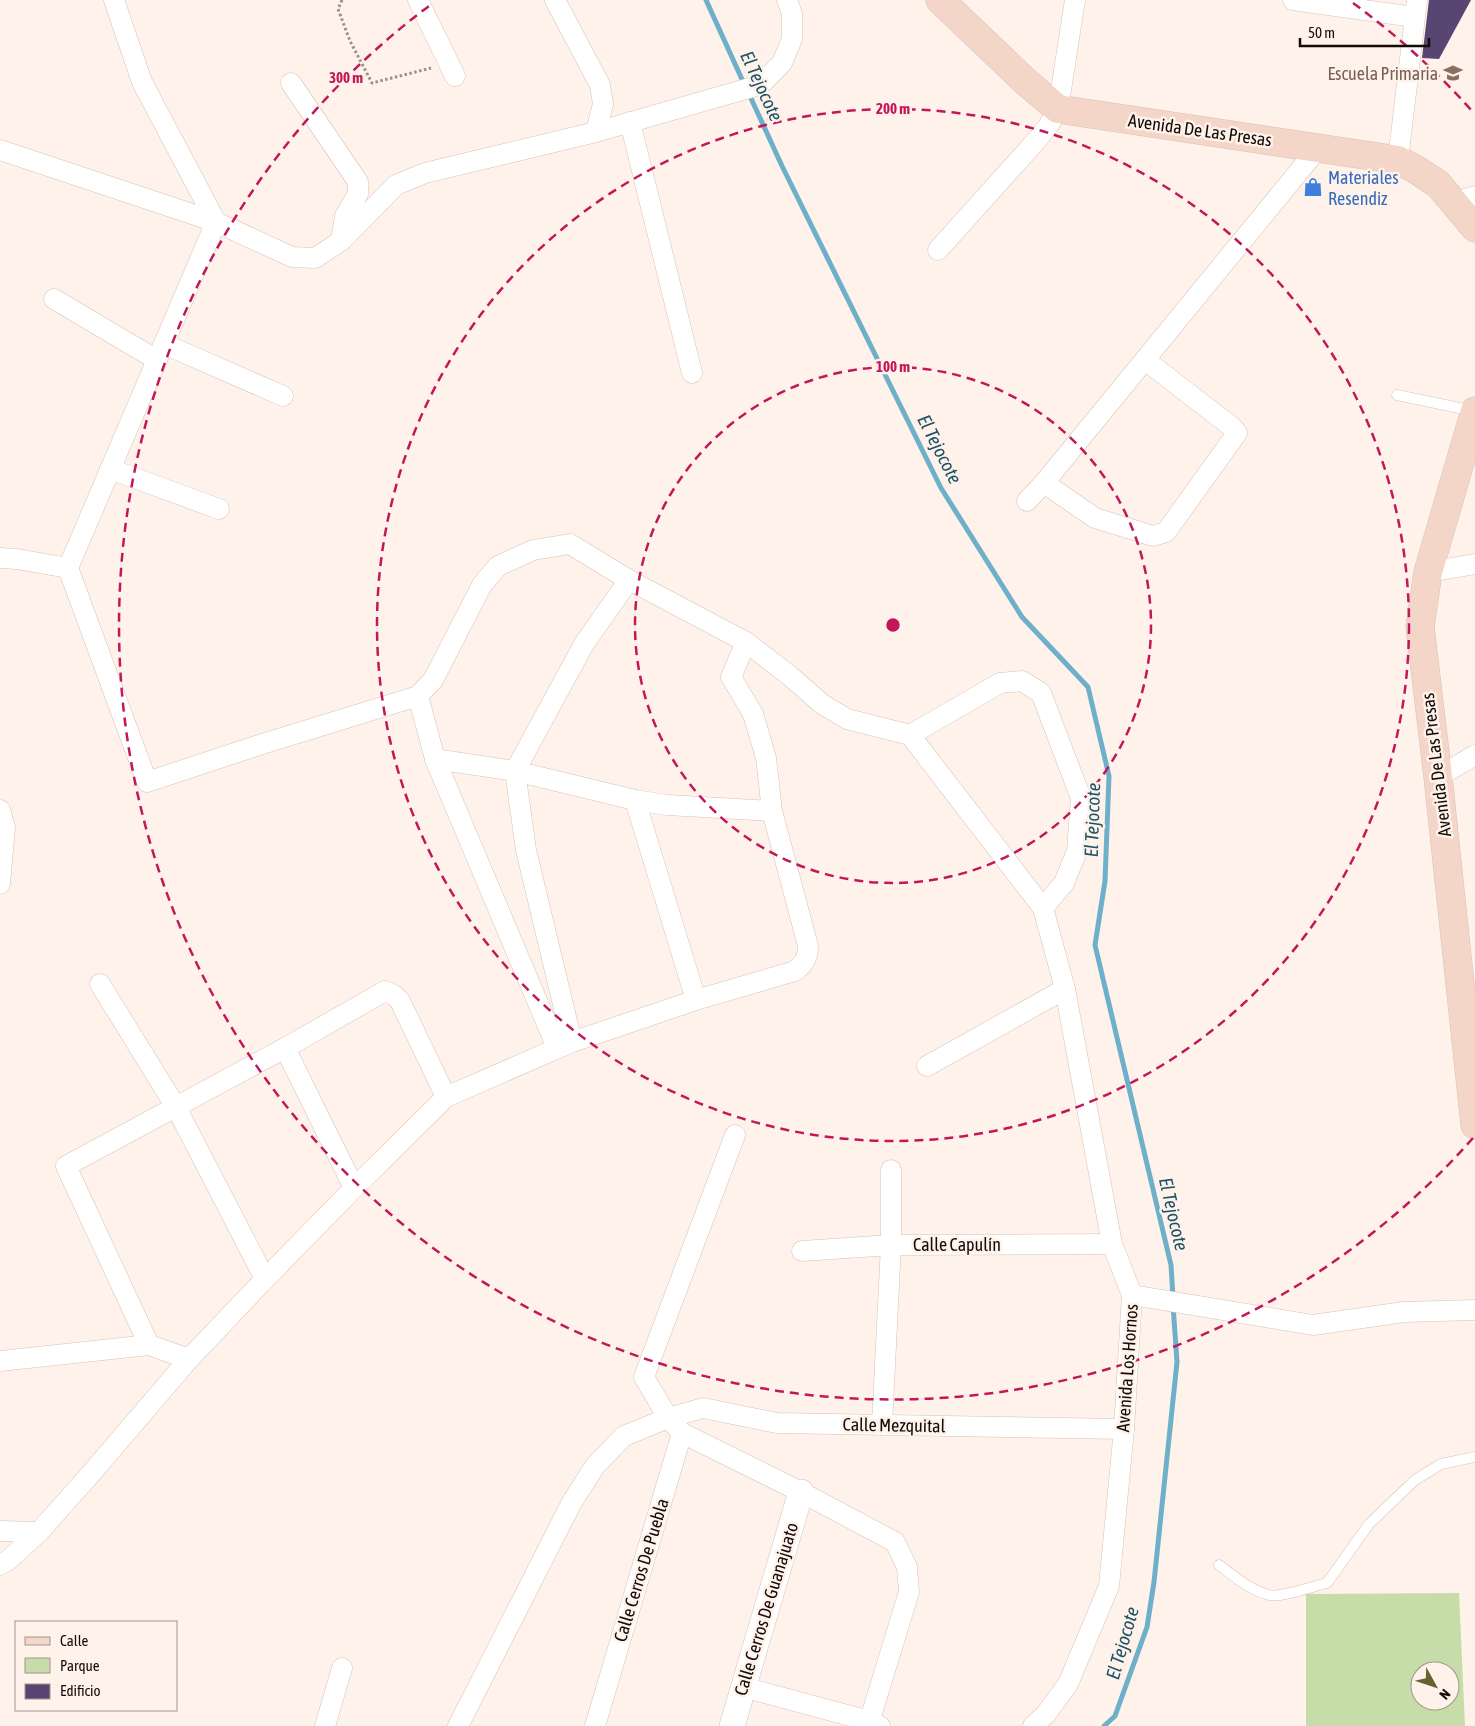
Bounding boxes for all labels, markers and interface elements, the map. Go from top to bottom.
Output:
scale bar [1300,15,1429,47]
text: 50 m [1308,24,1335,41]
water label: El Tejocote [736,47,788,125]
school or university icon: Escuela Primaria [1442,62,1464,84]
place label: Escuela Primaria [1327,63,1438,84]
text: 300 m [329,69,363,86]
text: 200 m [876,100,910,117]
street label: Avenida De Las Presas [1127,110,1273,150]
place label: Materiales Resendiz [1328,167,1399,209]
shop icon: Materiales Resendiz [1302,176,1324,198]
text: 100 m [876,358,910,375]
water label: El Tejocote [913,411,967,487]
centre of rings [884,616,902,634]
street label: Avenida De Las Presas [1417,692,1455,838]
water label: El Tejocote [1080,782,1104,858]
water label: El Tejocote [1155,1175,1193,1253]
street label: Calle Capulín [913,1234,1001,1255]
street label: Avenida Los Hornos [1112,1303,1142,1433]
street label: Calle Mezquital [842,1414,946,1436]
street label: Calle Cerros De Puebla [609,1496,673,1644]
street label: Calle Cerros De Guanajuato [730,1520,802,1698]
water label: El Tejocote [1101,1604,1143,1682]
legend [15,1621,178,1711]
text: Calle [60,1632,89,1649]
text: Parque [60,1657,100,1674]
north arrow [1410,1661,1460,1711]
text: Edificio [60,1682,101,1699]
text: N [1436,1686,1454,1703]

